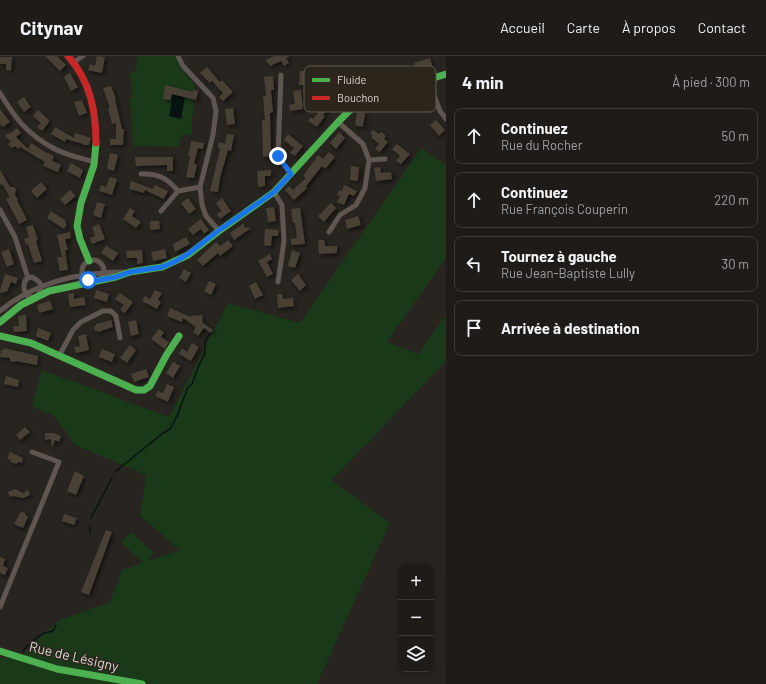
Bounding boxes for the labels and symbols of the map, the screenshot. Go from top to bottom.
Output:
legend [304,66,436,112]
text: Fluide [337,73,366,86]
text: Bouchon [337,91,379,104]
route end [269,147,287,165]
route start [79,271,97,289]
street label: Rue de Lésigny [28,637,121,675]

